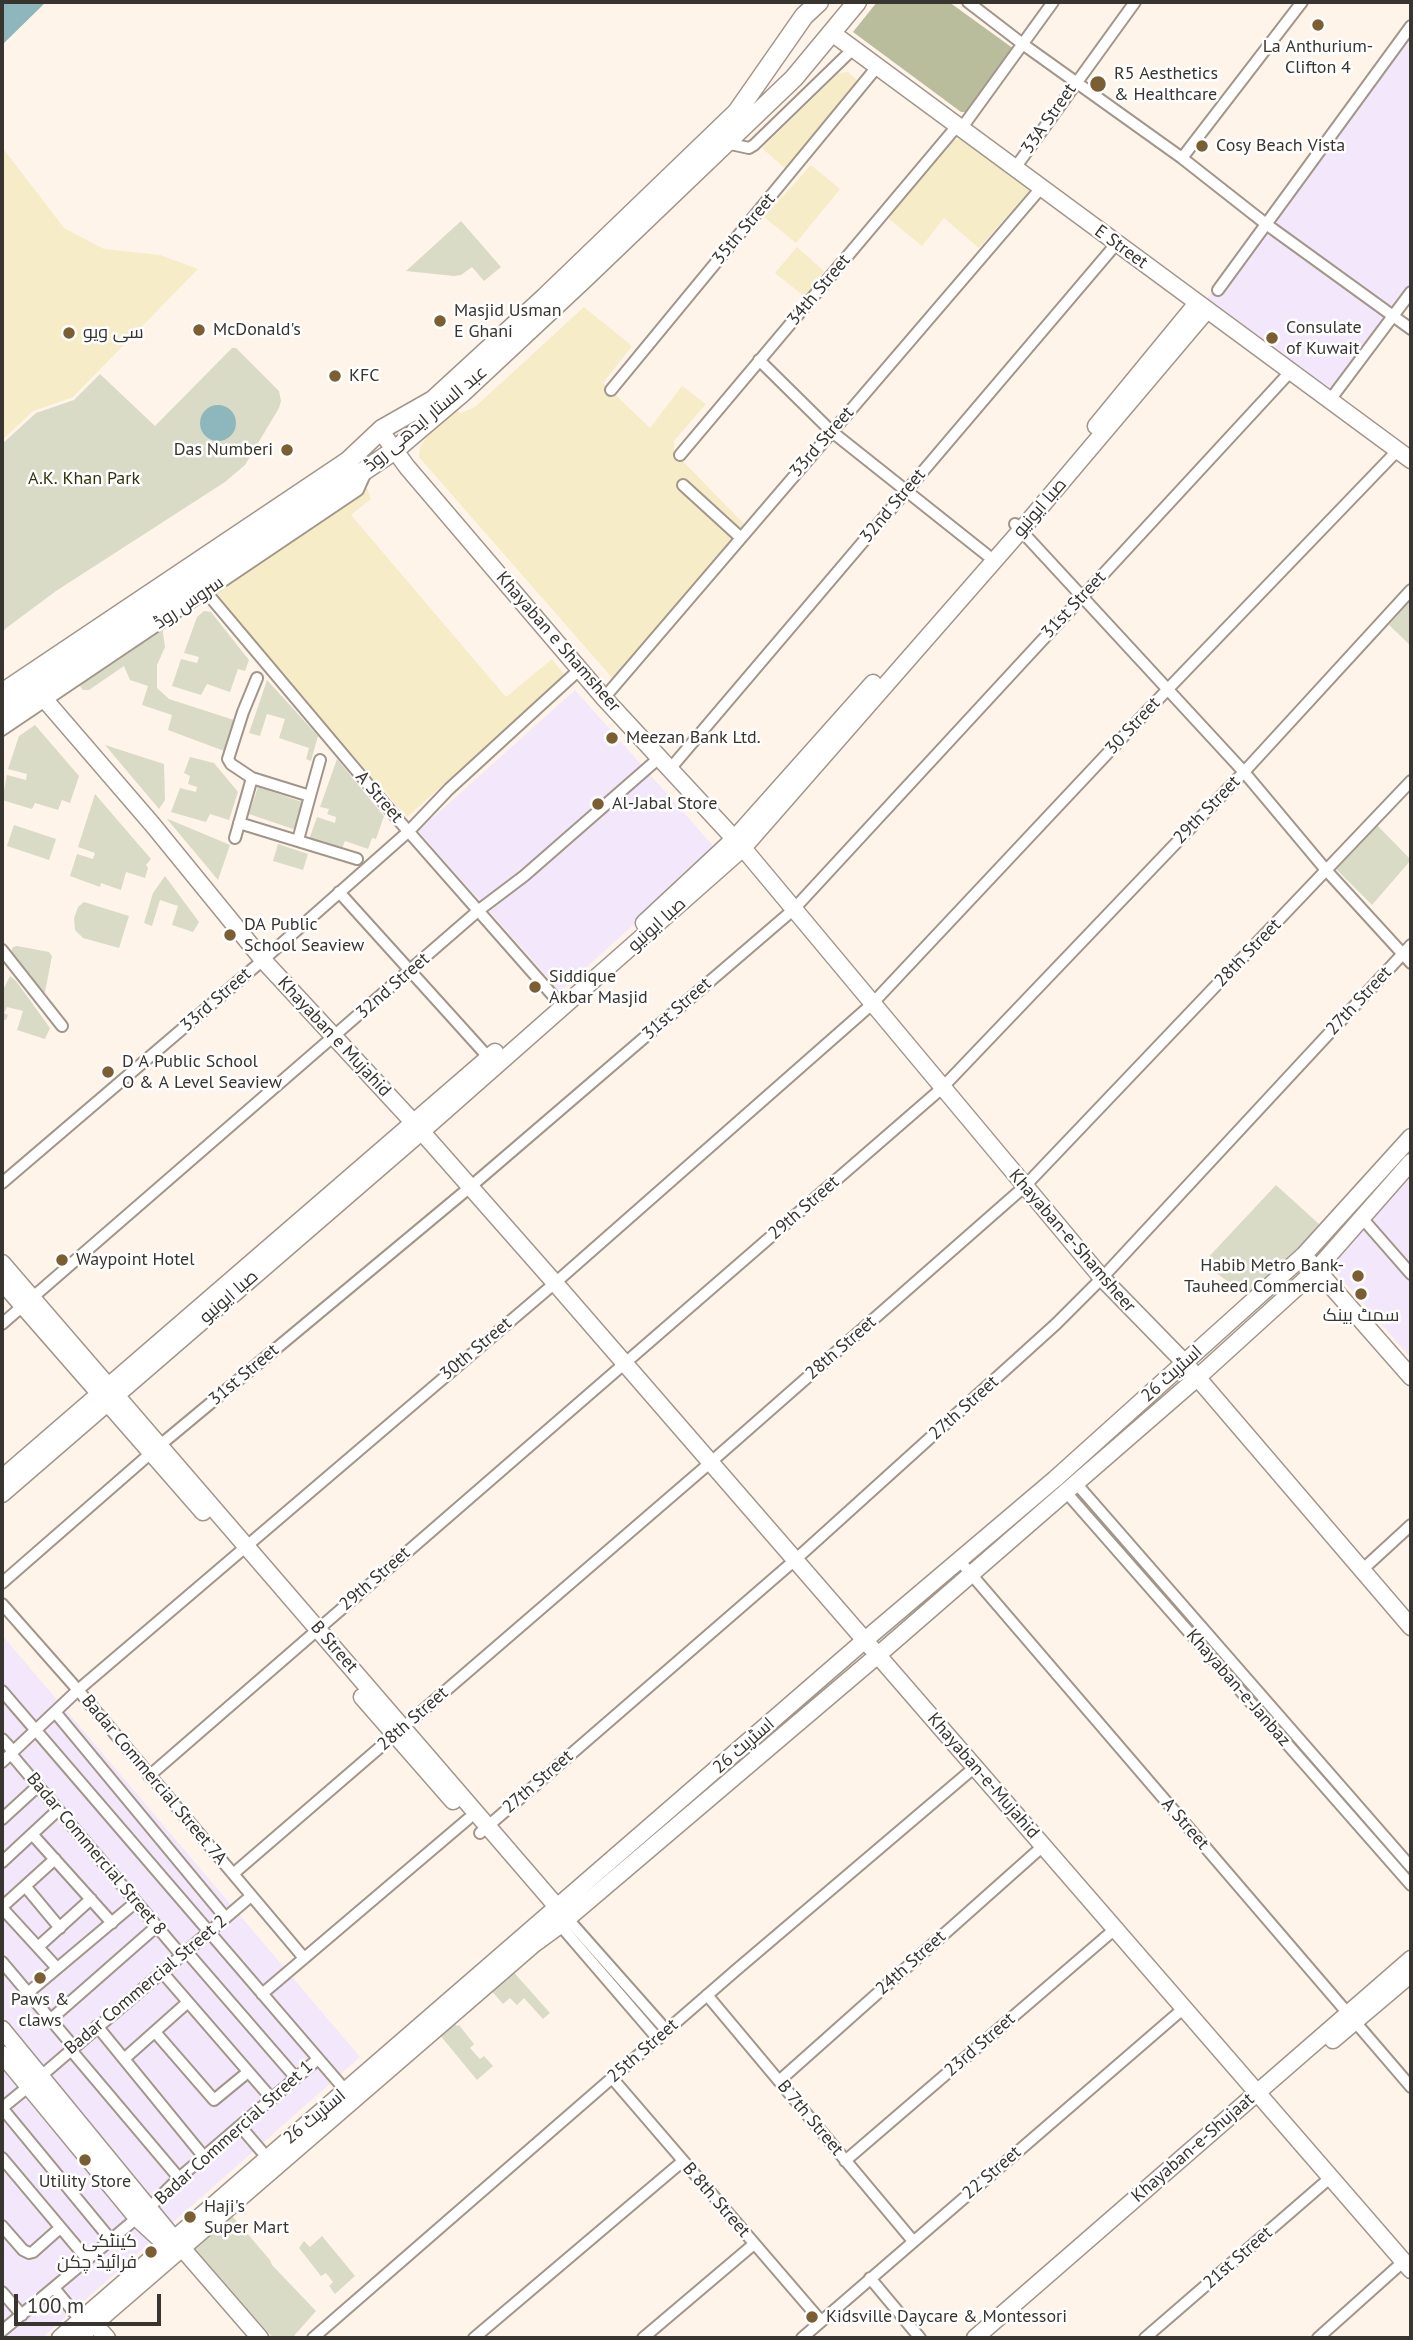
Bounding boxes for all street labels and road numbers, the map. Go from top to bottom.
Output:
street label: 33A Street [1017,80,1081,158]
street label: 35th Street [708,189,780,269]
street label: E Street [1090,221,1152,273]
street label: 34th Street [783,250,855,330]
street label: عبد الستار ایدھی روڈ [360,361,492,477]
street label: 33rd Street [786,402,858,482]
street label: 32nd Street [856,465,930,547]
street label: صبا ایونیو [1009,474,1071,542]
street label: Khayaban e Shamsheer [491,567,625,717]
street label: 31st Street [1037,567,1111,643]
street label: سروس روڈ [150,572,228,634]
street label: 30 Street [1101,693,1165,759]
street label: A Street [351,767,407,827]
street label: 29th Street [1169,771,1245,849]
street label: صبا ایونیو [623,893,691,957]
street label: 28th Street [1210,914,1286,992]
street label: 32nd Street [352,948,434,1024]
street label: 27th Street [1322,962,1396,1040]
street label: 33rd Street [176,964,256,1036]
street label: Khayaban e Mujahid [273,972,395,1102]
street label: 31st Street [638,973,716,1045]
street label: Khayaban-e-Shamsheer [1004,1165,1140,1317]
street label: 29th Street [764,1172,844,1244]
street label: صبا ایونیو [195,1266,263,1328]
street label: 28th Street [801,1312,881,1384]
street label: 30th Street [436,1313,516,1385]
street label: 31st Street [205,1340,283,1410]
street label: اسٹریٹ 26 [1137,1341,1207,1407]
street label: 27th Street [925,1371,1003,1445]
street label: 29th Street [335,1543,415,1615]
street label: B Street [306,1617,362,1677]
street label: Khayaban-e-Janbaz [1181,1625,1295,1751]
street label: 28th Street [373,1683,453,1755]
street label: Badar Commercial Street 7A [77,1691,231,1869]
street label: Khayaban-e-Mujahid [922,1709,1044,1843]
street label: اسٹریٹ 26 [709,1713,779,1779]
street label: 27th Street [498,1746,578,1818]
street label: Badar Commercial Street 8 [22,1768,170,1940]
street label: A Street [1157,1794,1213,1854]
street label: Badar Commercial Street 2 [60,1911,232,2059]
street label: 24th Street [872,1926,950,2000]
street label: 23rd Street [940,2009,1020,2081]
street label: 25th Street [603,2015,683,2087]
street label: Badar Commercial Street 1 [150,2056,318,2210]
street label: B 7th Street [772,2076,848,2160]
street label: اسٹریٹ 26 [280,2085,350,2149]
street label: Khayaban-e-Shujaat [1127,2089,1259,2207]
street label: 22 Street [958,2142,1026,2204]
street label: B 8th Street [678,2158,754,2242]
street label: 21st Street [1199,2222,1277,2294]

